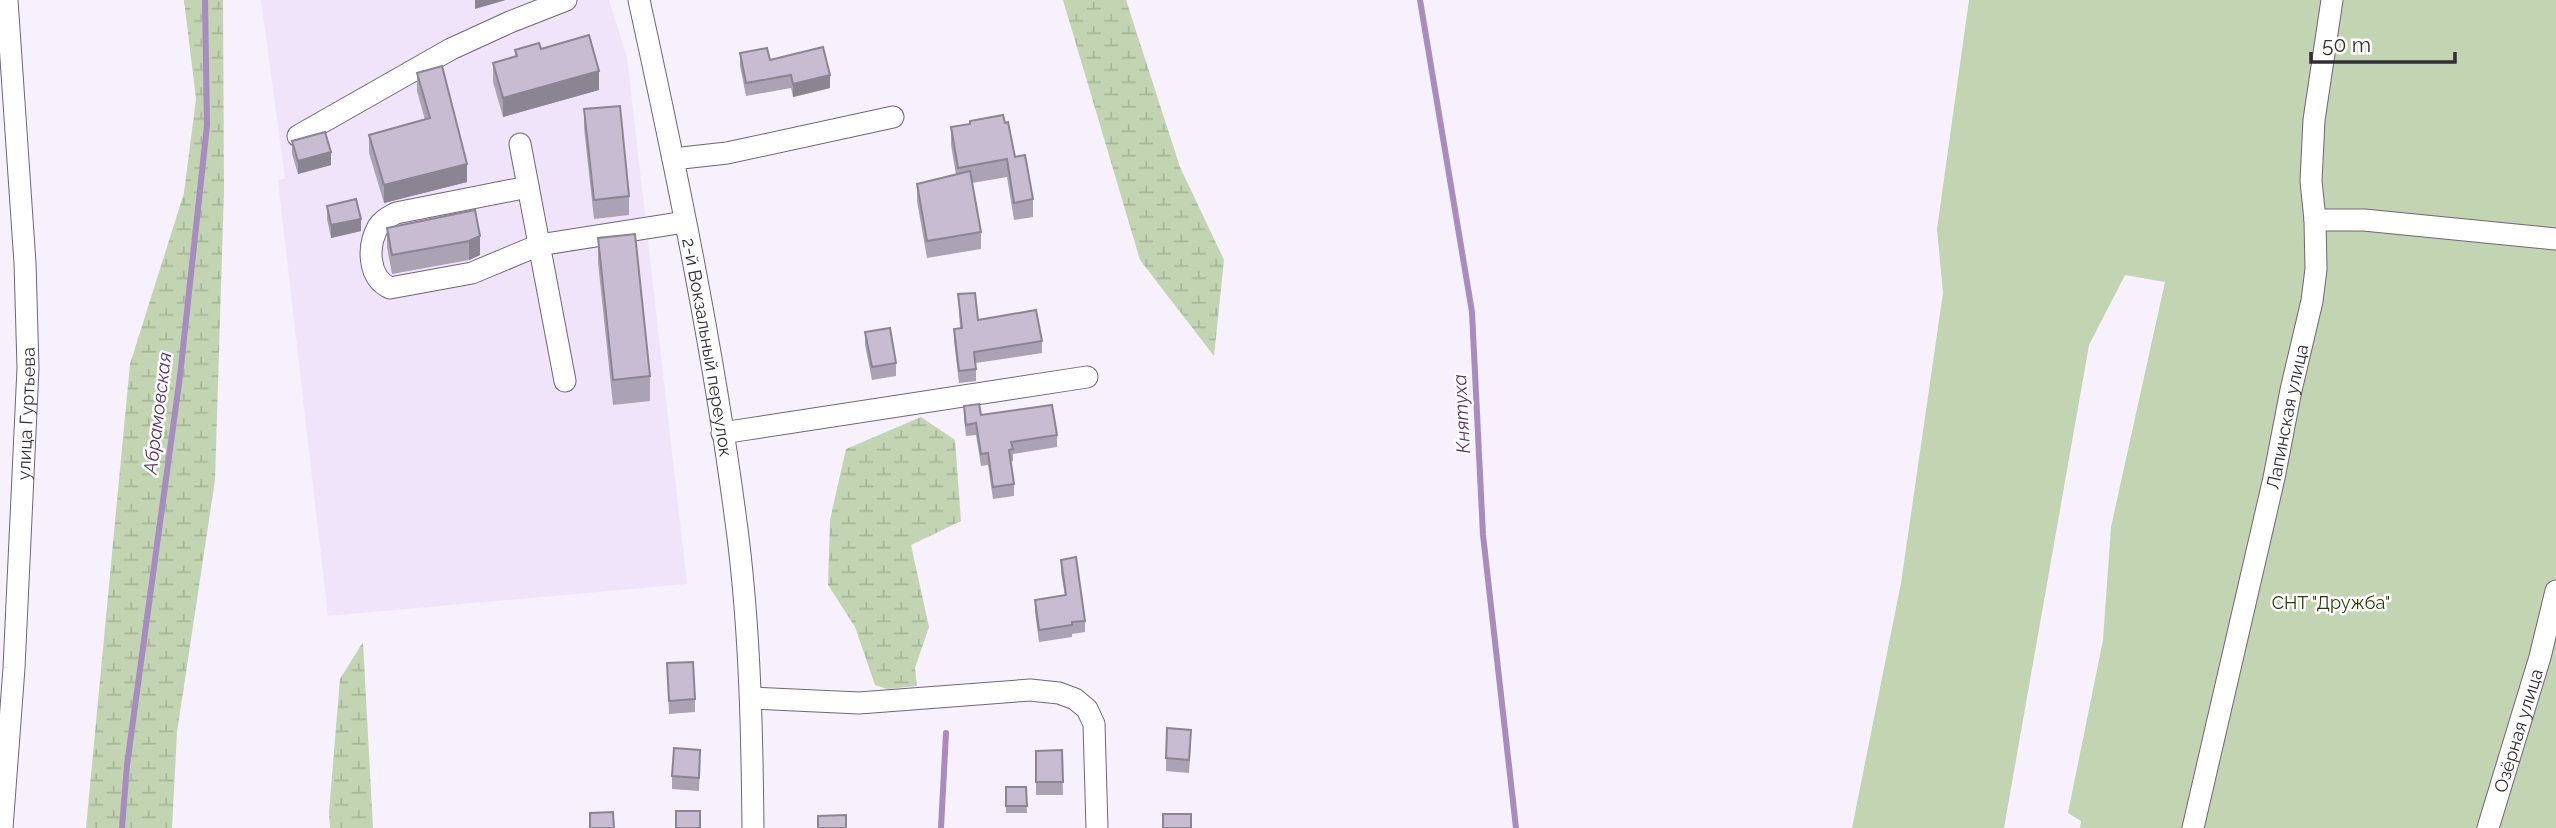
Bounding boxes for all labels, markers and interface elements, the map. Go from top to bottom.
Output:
scale bar [2311,21,2454,65]
text: 50 m [2322,32,2371,57]
street label: 2-й Вокзальный переулок [679,236,737,458]
street label: Лапинская улица [2261,342,2312,491]
street label: улица Гуртьева [12,347,39,481]
water label: Абрамовская [138,351,175,476]
water label: Княтуха [1448,374,1474,454]
park label: СНТ "Дружба" [2272,592,2390,613]
street label: Озёрная улица [2489,666,2546,795]

